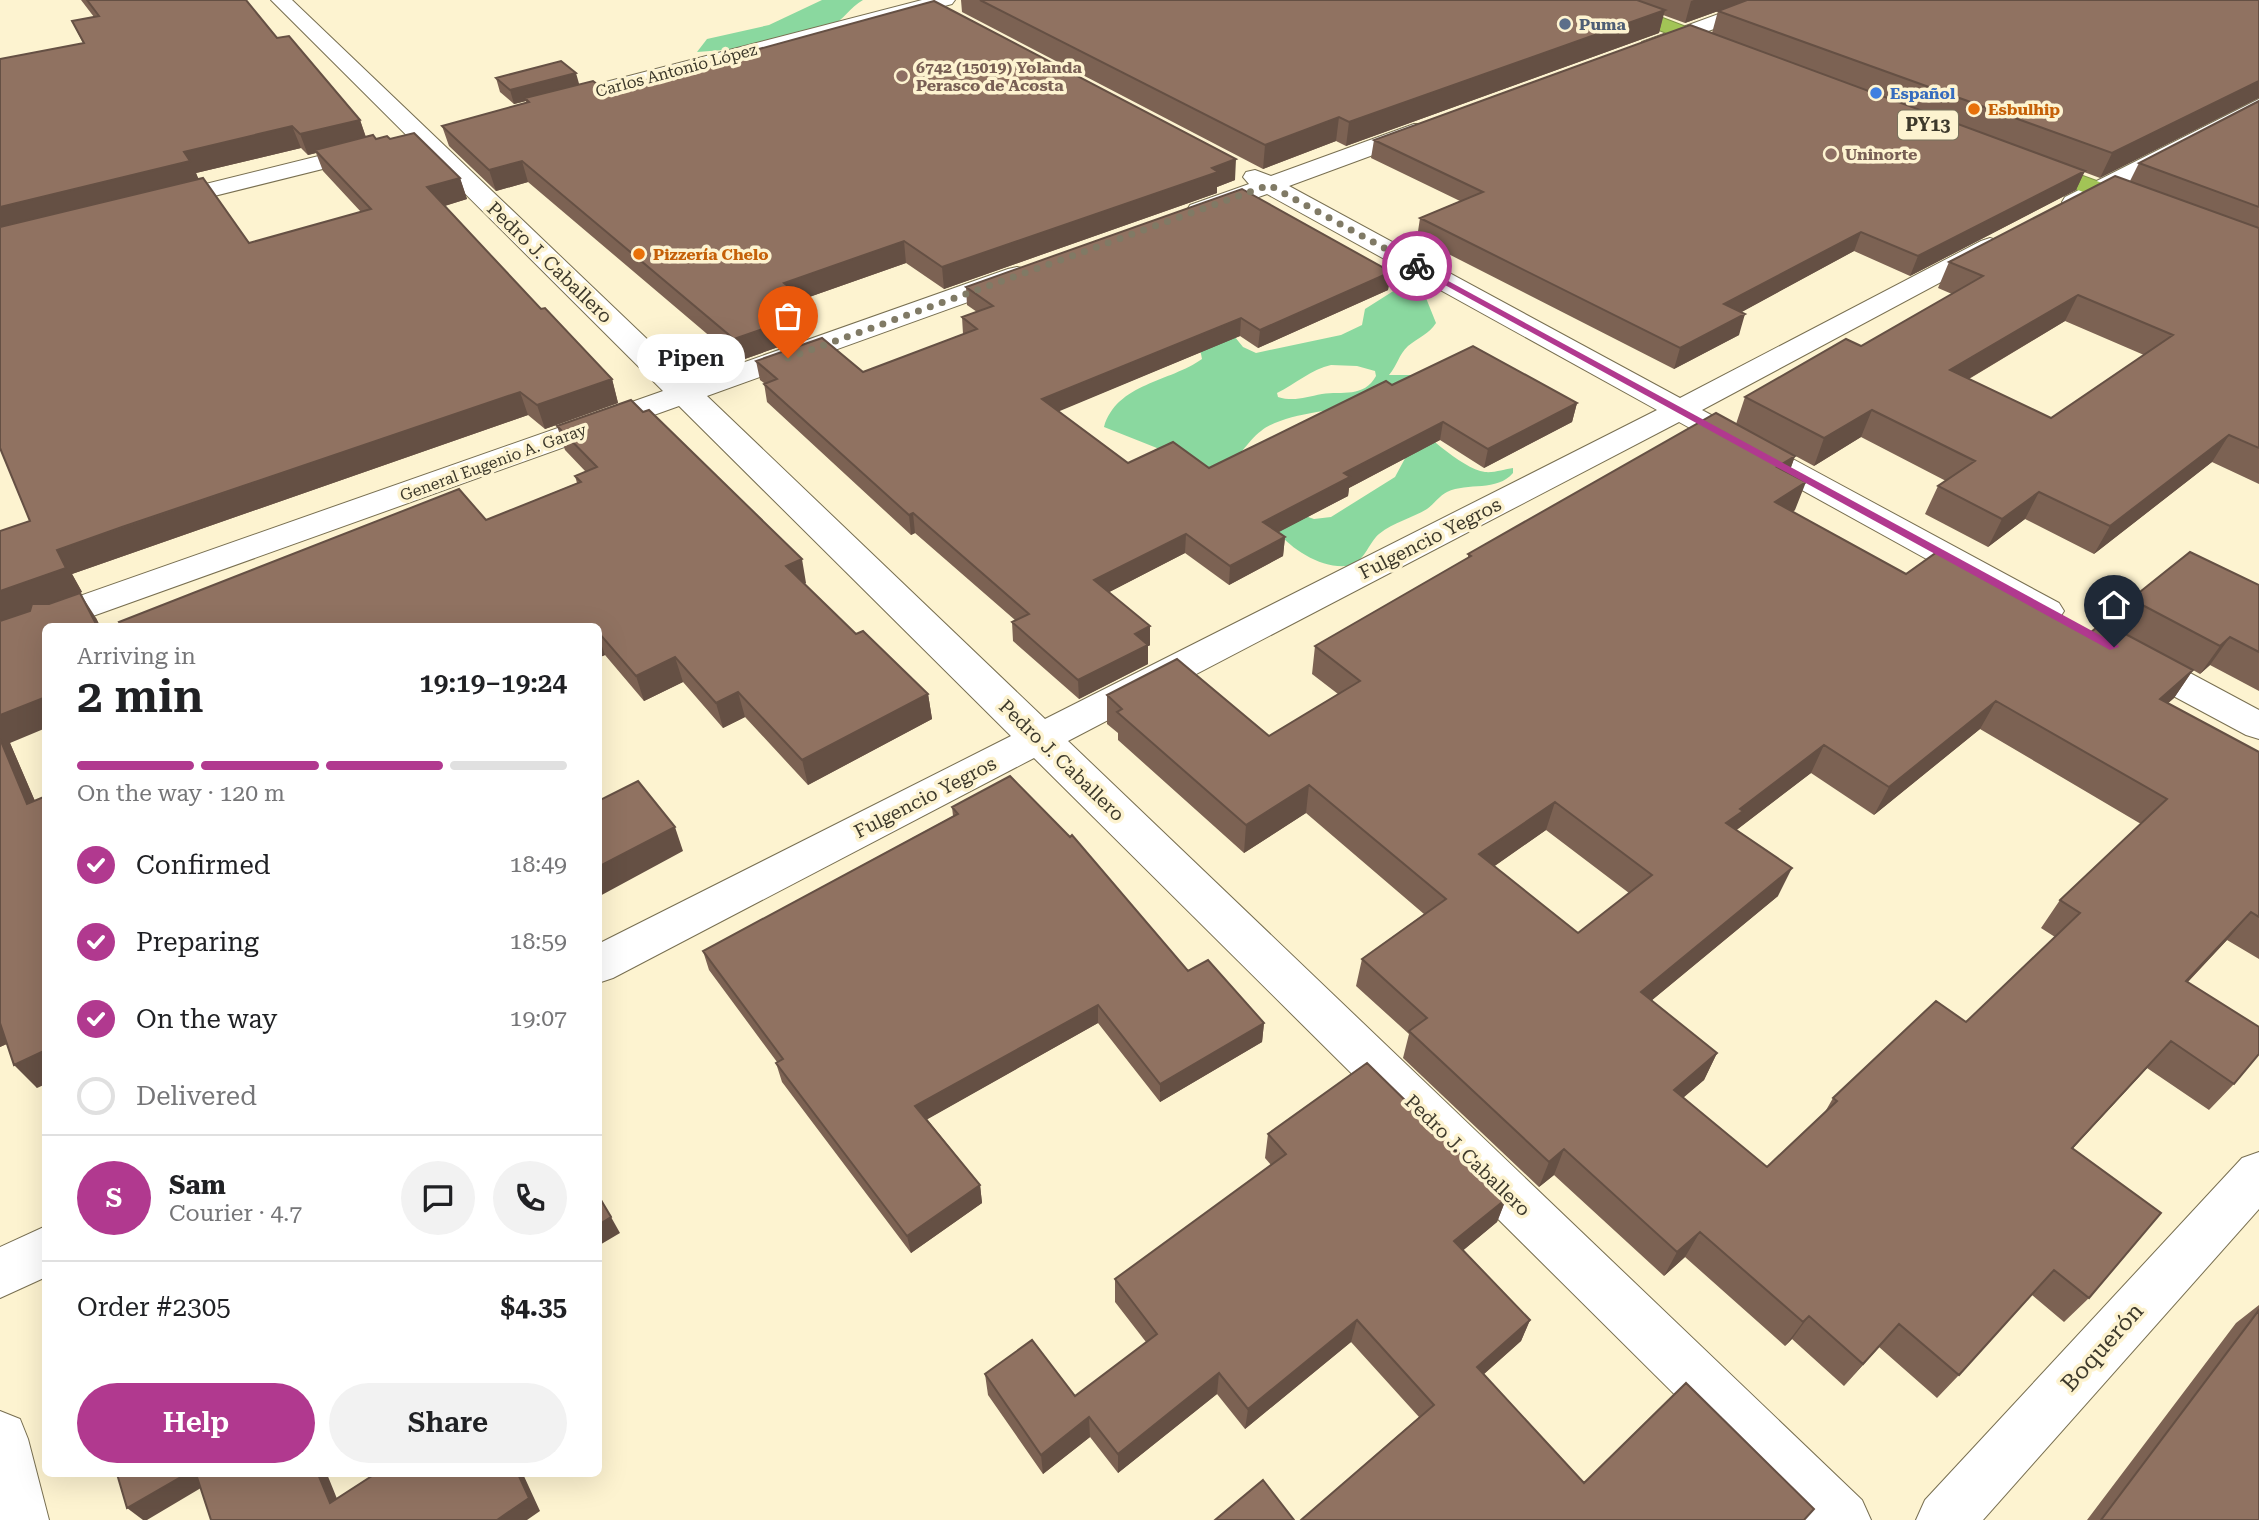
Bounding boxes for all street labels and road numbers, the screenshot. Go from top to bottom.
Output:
street label: Carlos Antonio López [593,40,759,101]
road number: PY13 [1898,110,1958,140]
street label: Pedro J. Caballero [482,197,617,328]
street label: General Eugenio A. Garay [397,420,589,505]
street label: Fulgencio Yegros [1355,493,1505,584]
street label: Pedro J. Caballero [994,695,1129,826]
street label: Fulgencio Yegros [850,752,1000,843]
street label: Pedro J. Caballero [1400,1090,1535,1221]
street label: Boquerón [2056,1298,2149,1397]

